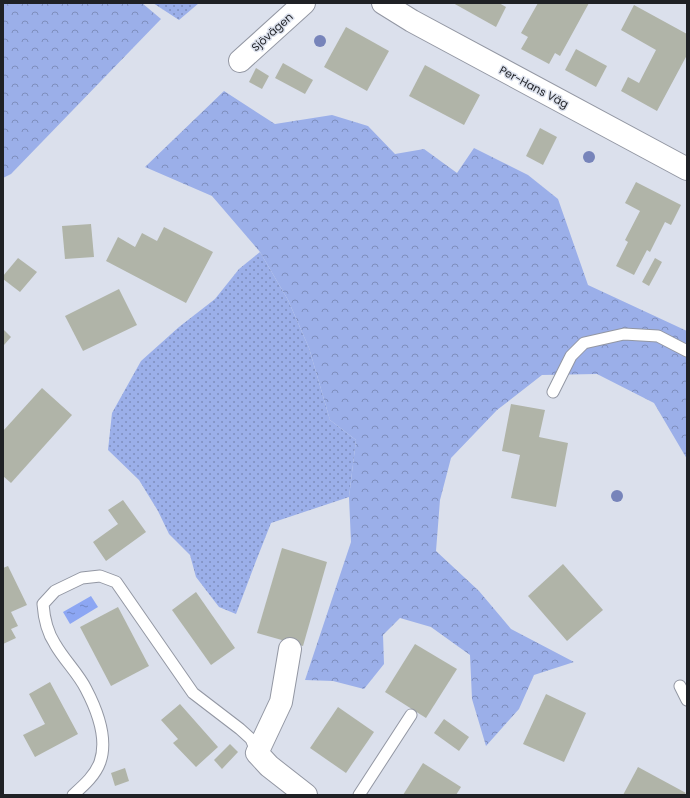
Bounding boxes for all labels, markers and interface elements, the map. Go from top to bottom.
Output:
street label: Sjövägen [248,9,296,55]
street label: Per-Hans Väg [496,62,572,112]

